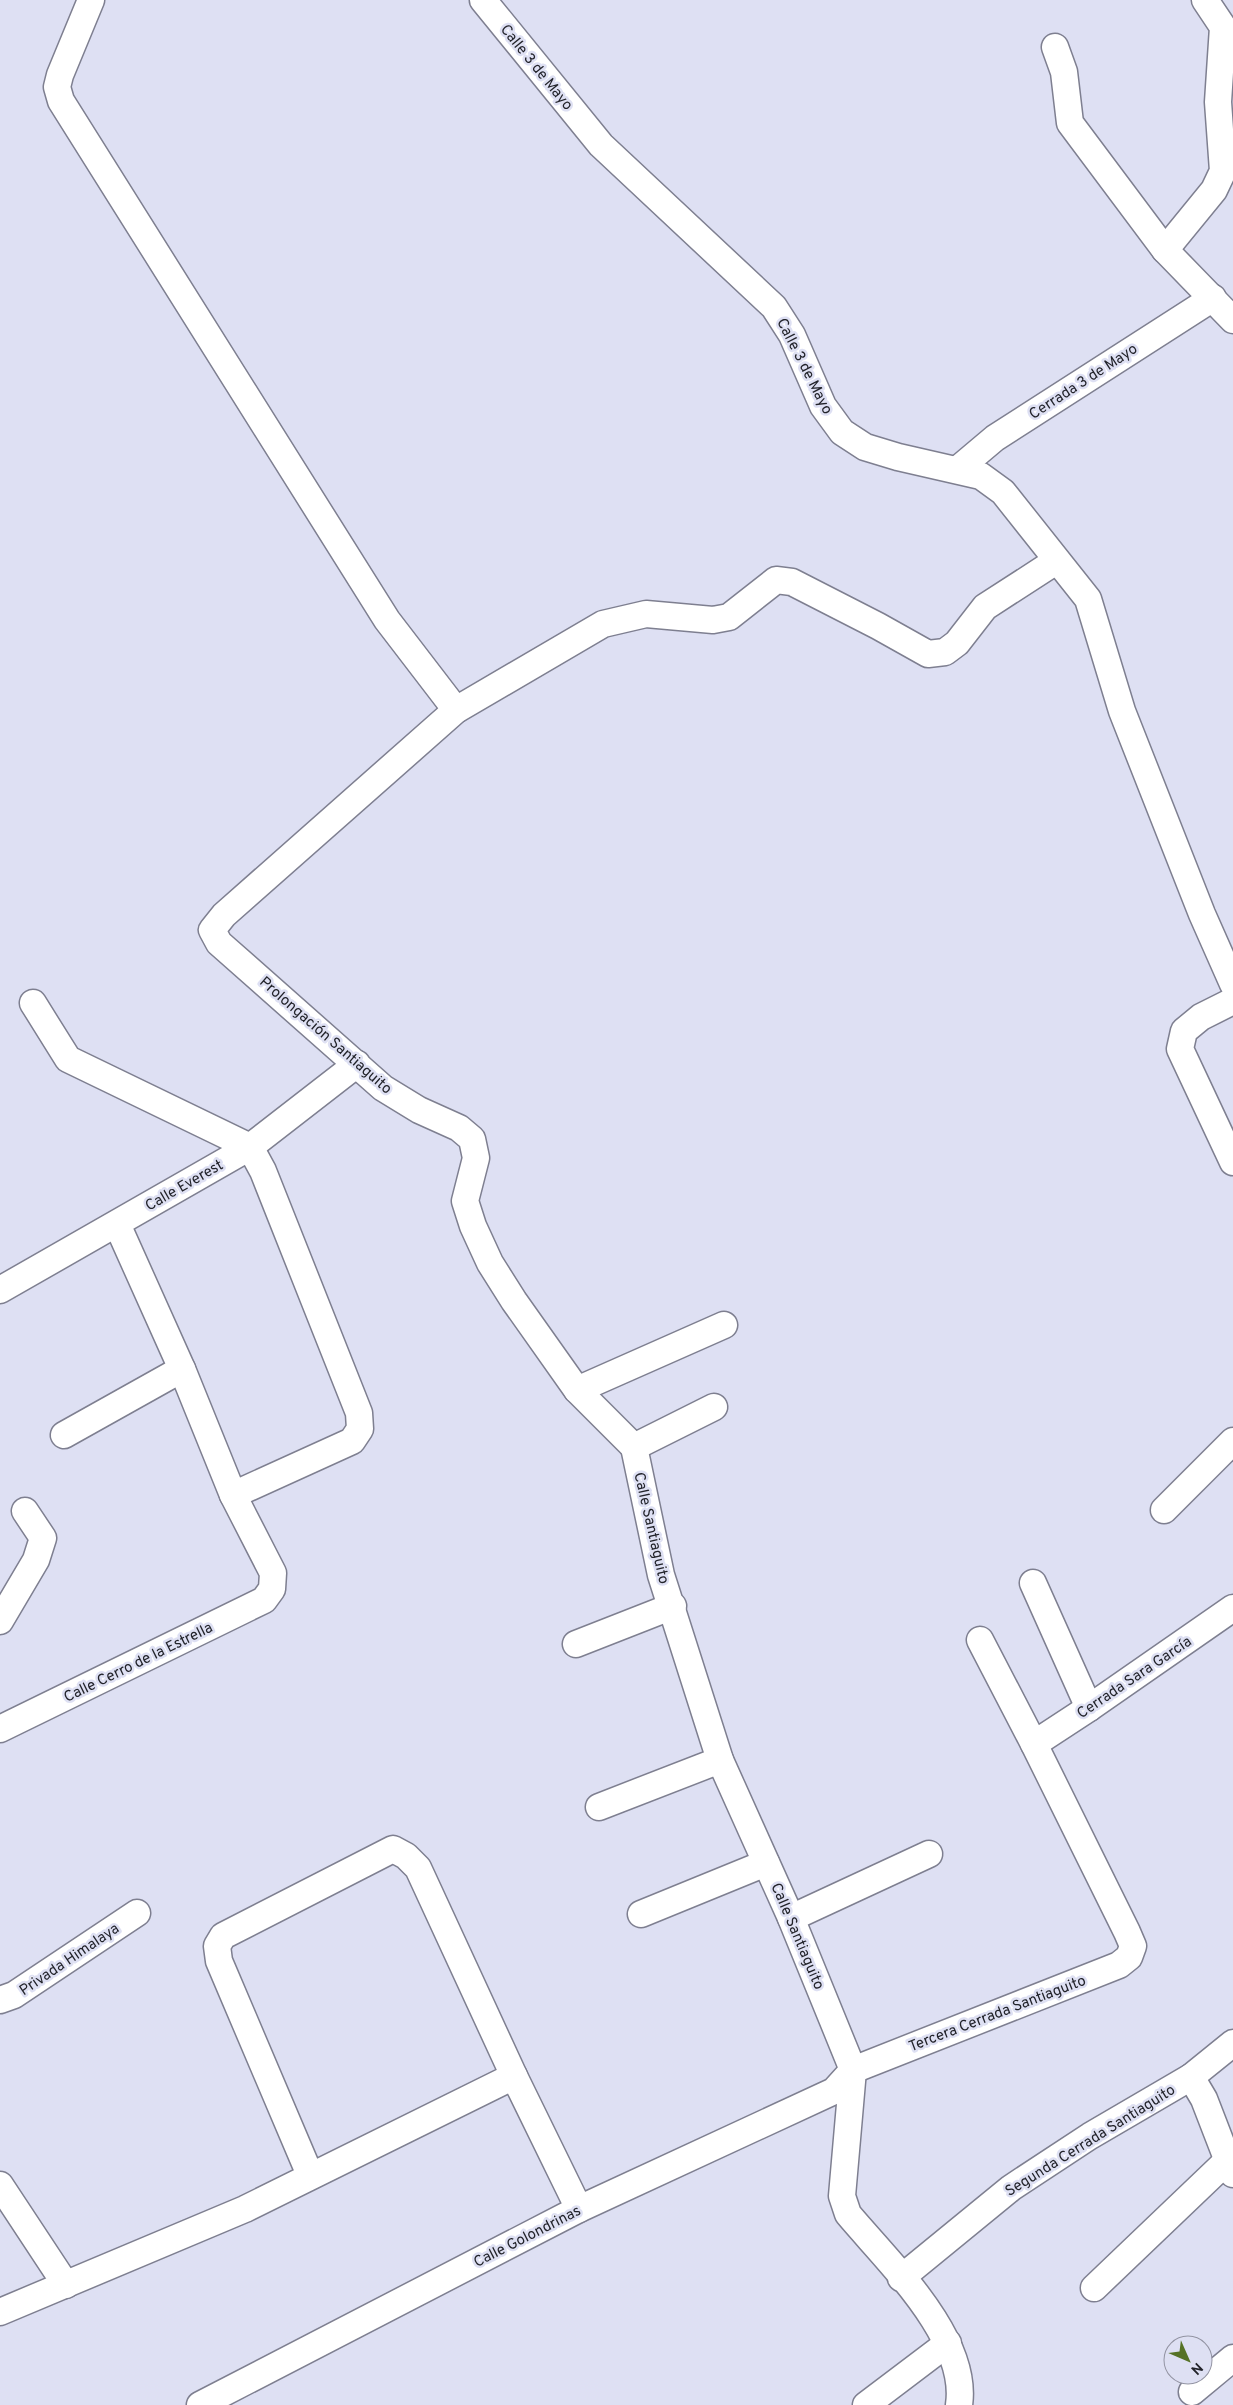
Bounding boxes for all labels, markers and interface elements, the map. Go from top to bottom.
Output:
street label: Calle 3 de Mayo [495,21,576,115]
street label: Calle 3 de Mayo [771,315,836,418]
street label: Cerrada 3 de Mayo [1026,340,1142,424]
street label: Prolongación Santiaguito [255,973,395,1099]
street label: Calle Everest [142,1156,227,1216]
street label: Calle Santiaguito [628,1471,673,1586]
street label: Calle Cerro de la Estrella [61,1619,216,1708]
street label: Cerrada Sara García [1074,1633,1196,1724]
street label: Calle Santiaguito [766,1880,828,1993]
street label: Privada Himalaya [16,1920,124,2001]
street label: Tercera Cerrada Santiaguito [906,1972,1089,2057]
street label: Segunda Cerrada Santiaguito [1002,2081,1179,2202]
street label: Calle Golondrinas [471,2202,585,2273]
north arrow [1163,2335,1213,2385]
text: N [1187,2359,1206,2378]

